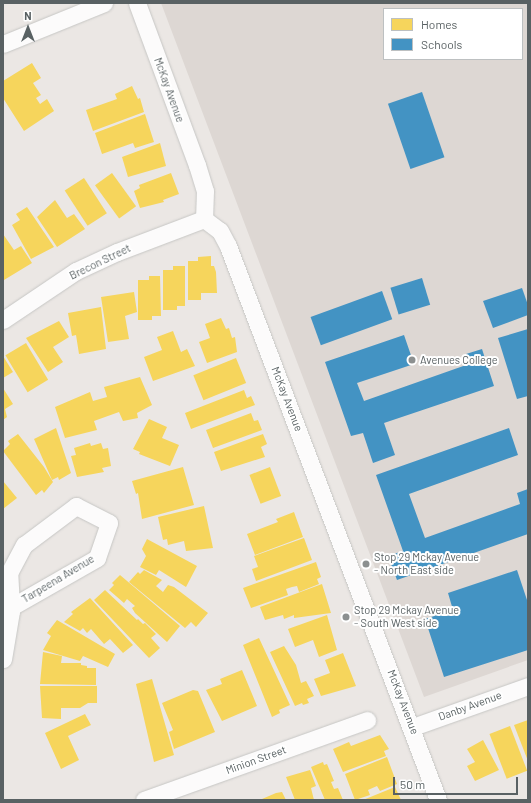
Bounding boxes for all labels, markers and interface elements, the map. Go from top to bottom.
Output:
north arrow [8,8,48,48]
legend [383,8,523,60]
text: N [24,9,32,22]
text: Homes [421,17,457,31]
text: Schools [421,37,462,51]
street label: McKay Avenue [151,56,187,124]
street label: Brecon Street [67,241,133,283]
place label: Avenues College [420,353,498,367]
marker: Avenues College [407,355,417,365]
street label: McKay Avenue [269,365,305,433]
place label: Stop 29 Mckay Avenue - North East side [374,551,479,577]
street label: Tarpeena Avenue [19,552,97,606]
marker: Stop 29 Mckay Avenue - North East side [361,559,371,569]
place label: Stop 29 Mckay Avenue - South West side [354,604,459,630]
marker: Stop 29 Mckay Avenue - South West side [341,612,351,622]
street label: McKay Avenue [385,668,421,736]
street label: Danby Avenue [437,688,503,724]
street label: Minion Street [224,743,288,777]
scale bar [395,769,520,795]
text: 50 m [400,777,425,791]

